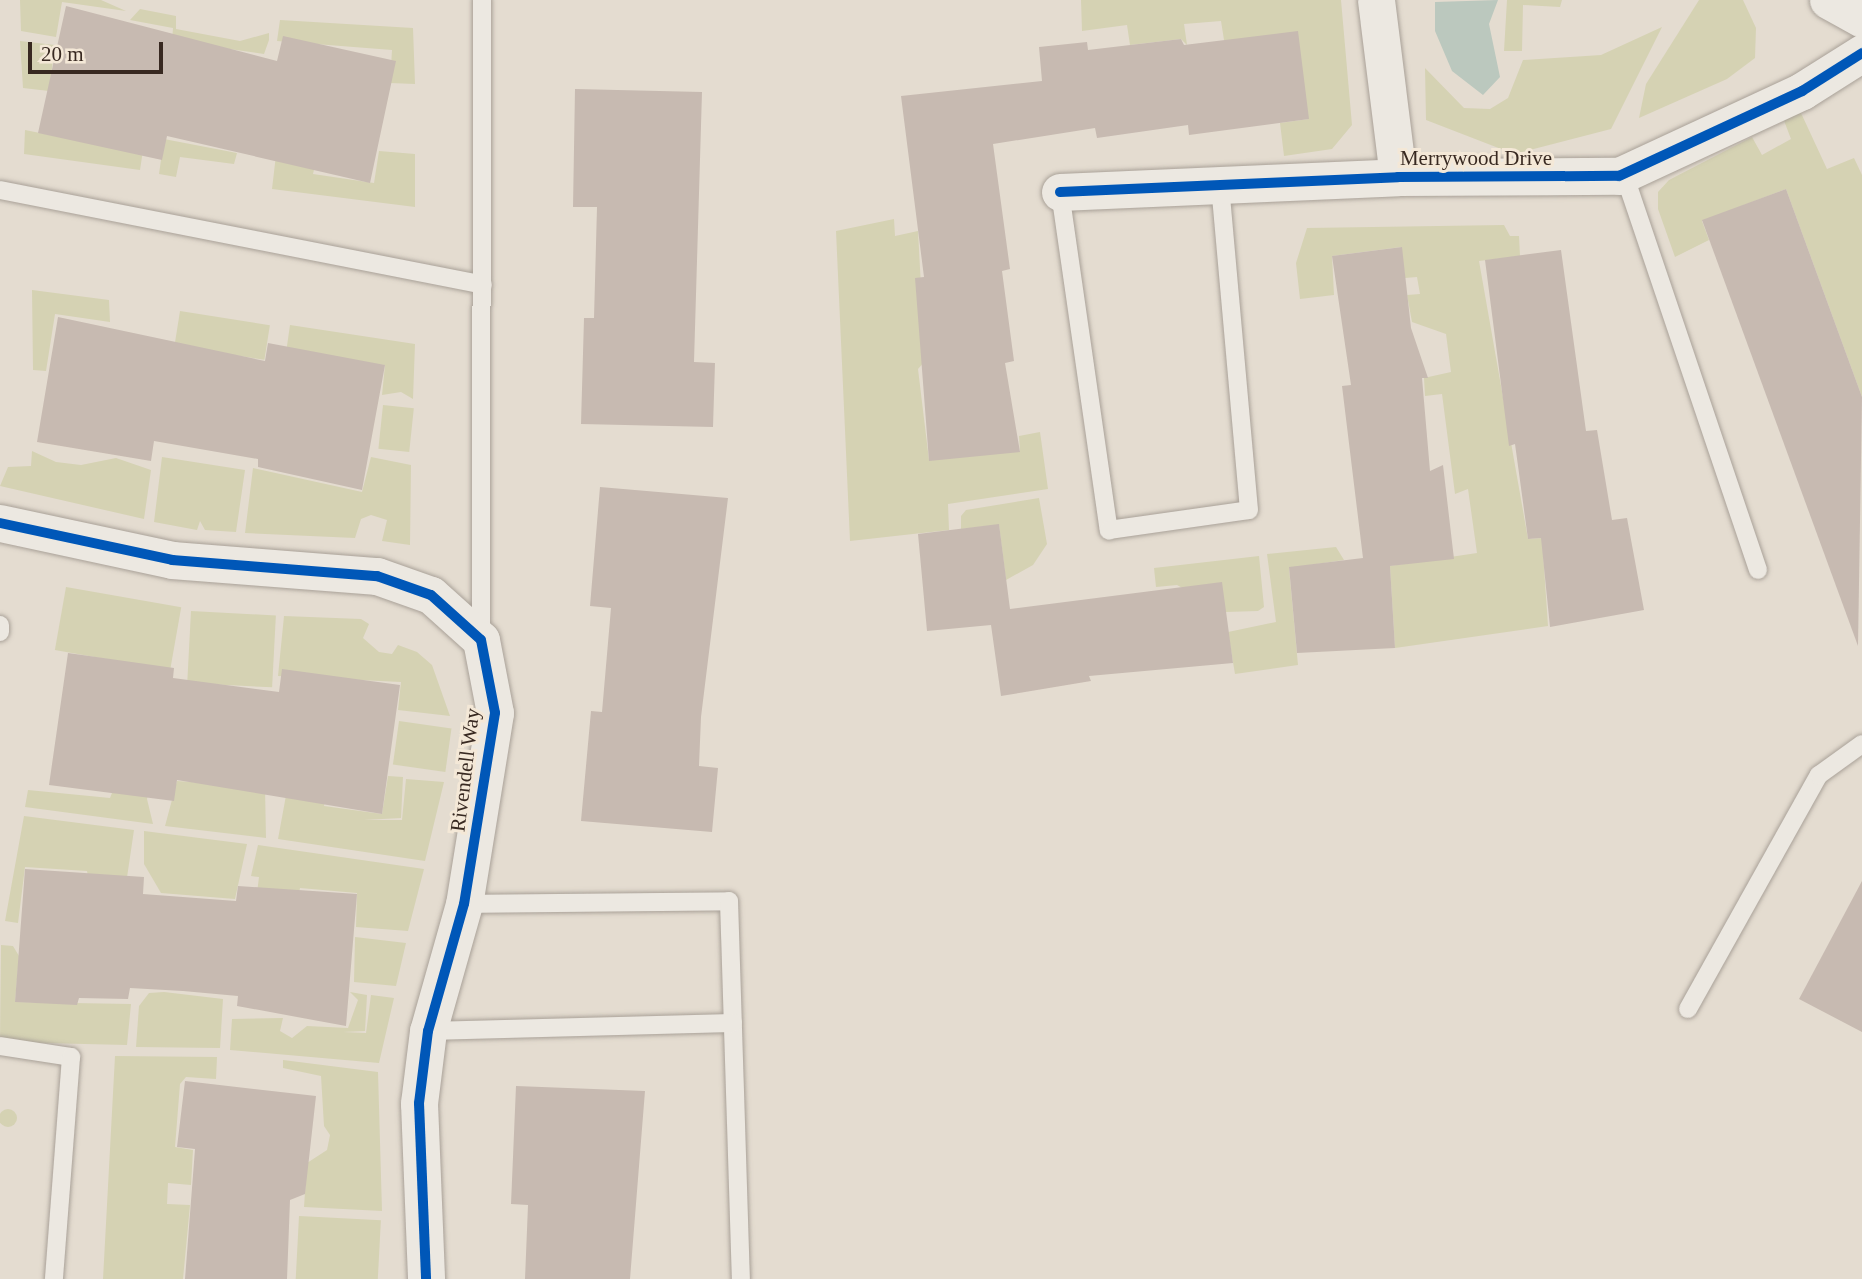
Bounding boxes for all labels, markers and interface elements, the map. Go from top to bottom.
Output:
scale bar [32,28,166,72]
text: 20 m [41,42,84,66]
street label: Merrywood Drive [1400,145,1552,171]
street label: Rivendell Way [445,706,485,834]

